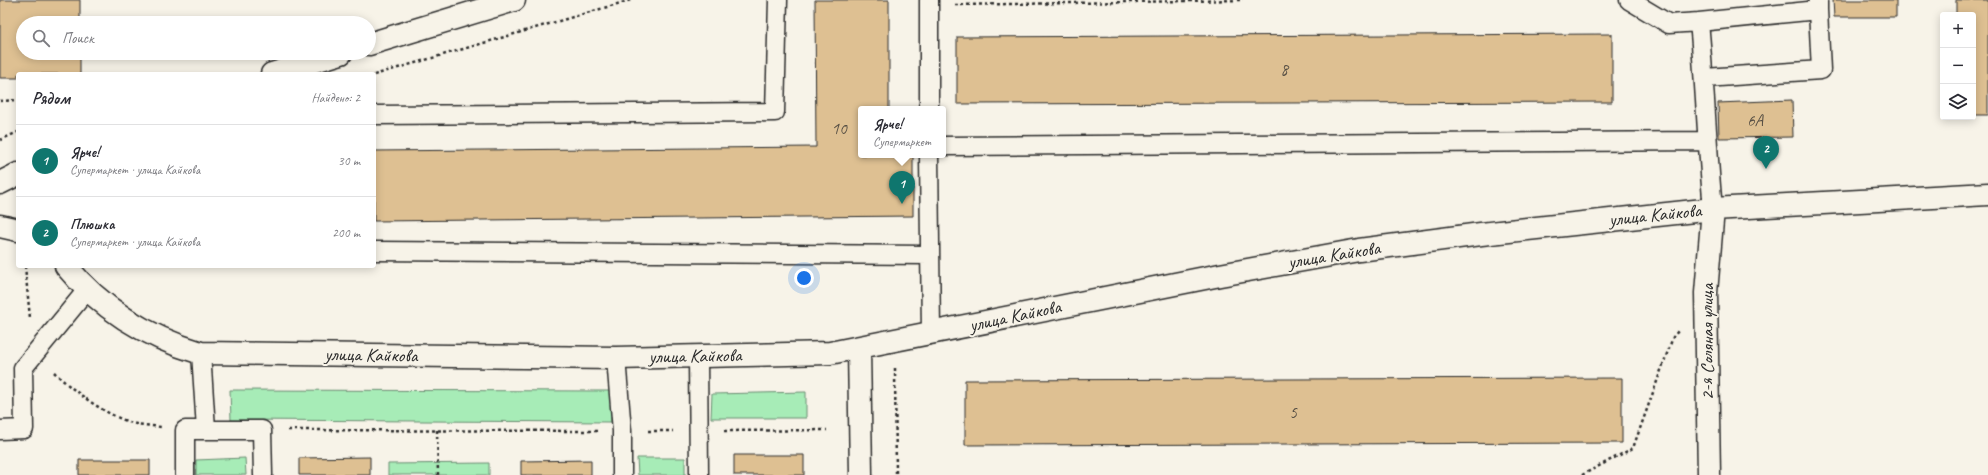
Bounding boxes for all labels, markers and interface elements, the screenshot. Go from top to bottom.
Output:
map controls [1940,12,1976,120]
button: + [1940,12,1976,48]
search box [16,16,376,60]
icon: search [30,27,52,49]
text: Поиск [62,29,94,48]
button: − [1940,48,1976,84]
house number: 8 [1280,59,1290,80]
button: layers [1940,84,1976,120]
text: Рядом [32,88,70,109]
text: Найдено: 2 [312,90,360,106]
popup [858,106,946,158]
house number: 6А [1747,110,1765,131]
text: Ярче! [873,115,902,134]
house number: 10 [831,118,848,139]
text: Супермаркет [873,134,931,150]
pin: 2 [1753,136,1779,169]
text: Ярче! [70,143,99,162]
text: 1 [42,153,48,169]
text: 30 m [338,153,360,169]
text: Супермаркет · улица Кайкова [70,162,200,178]
pin: 1 [889,171,915,204]
street label: улица Кайкова [1607,198,1704,232]
text: Плюшка [70,215,115,234]
text: 2 [42,225,48,241]
text: 200 m [332,225,360,241]
text: Супермаркет · улица Кайкова [70,234,200,250]
street label: улица Кайкова [1285,236,1383,274]
your location [794,268,814,288]
street label: 2-я Соляная улица [1695,282,1719,400]
street label: улица Кайкова [966,294,1064,338]
street label: улица Кайкова [323,342,419,368]
street label: улица Кайкова [647,343,743,369]
house number: 5 [1289,402,1298,423]

